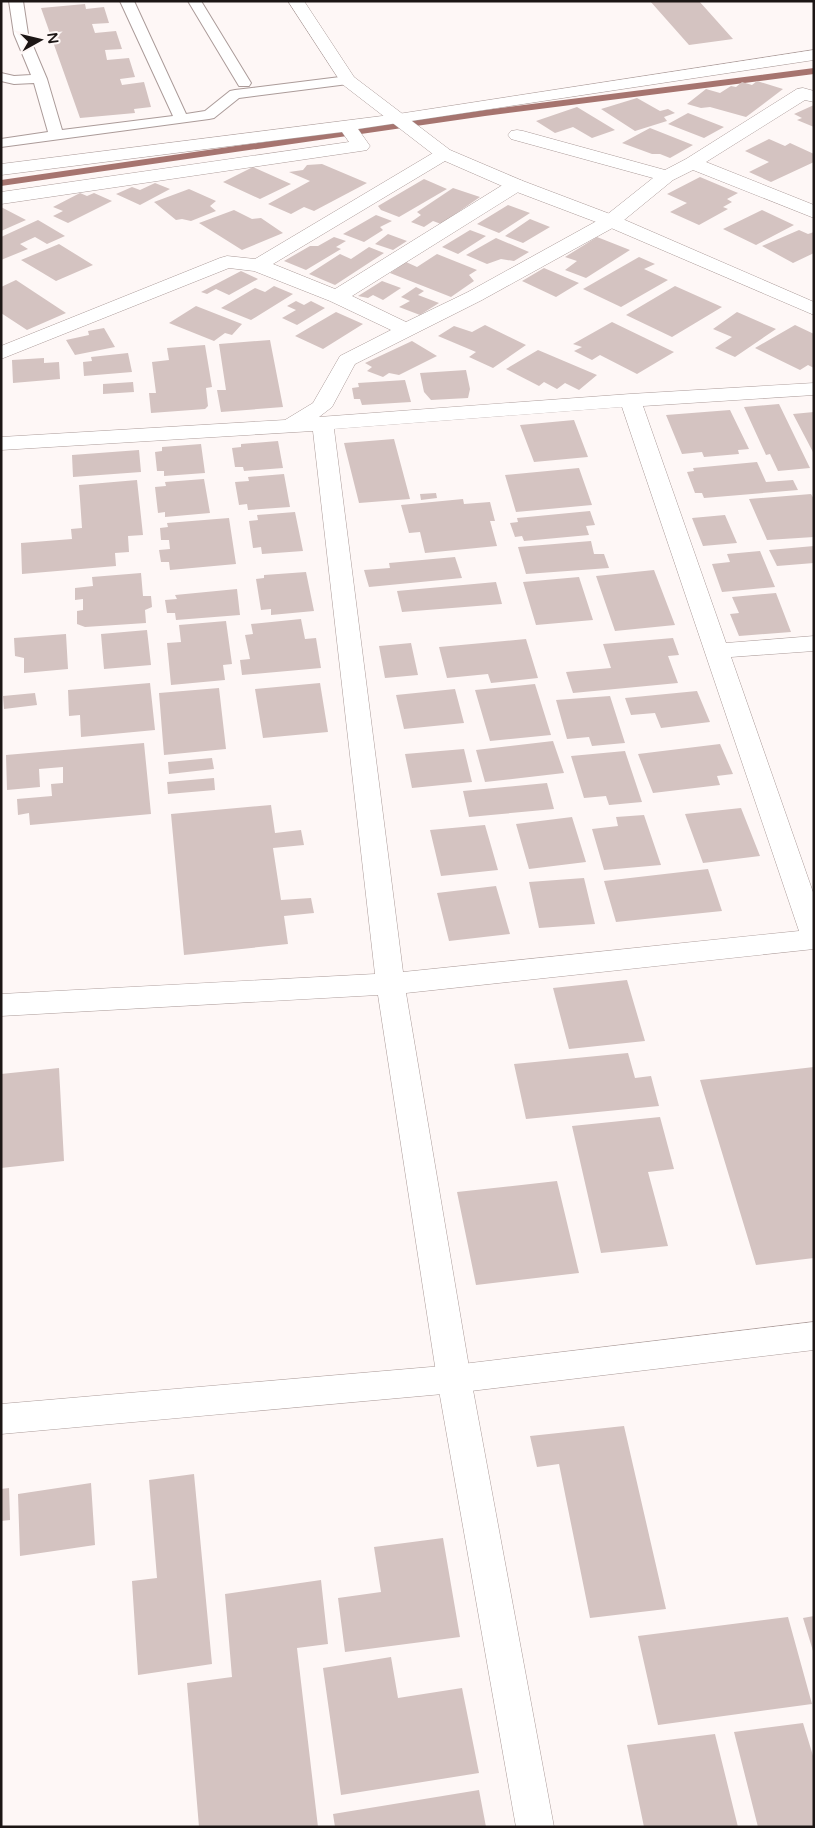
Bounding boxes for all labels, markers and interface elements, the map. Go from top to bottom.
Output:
north arrow [15,15,65,65]
text: N [43,32,62,45]

